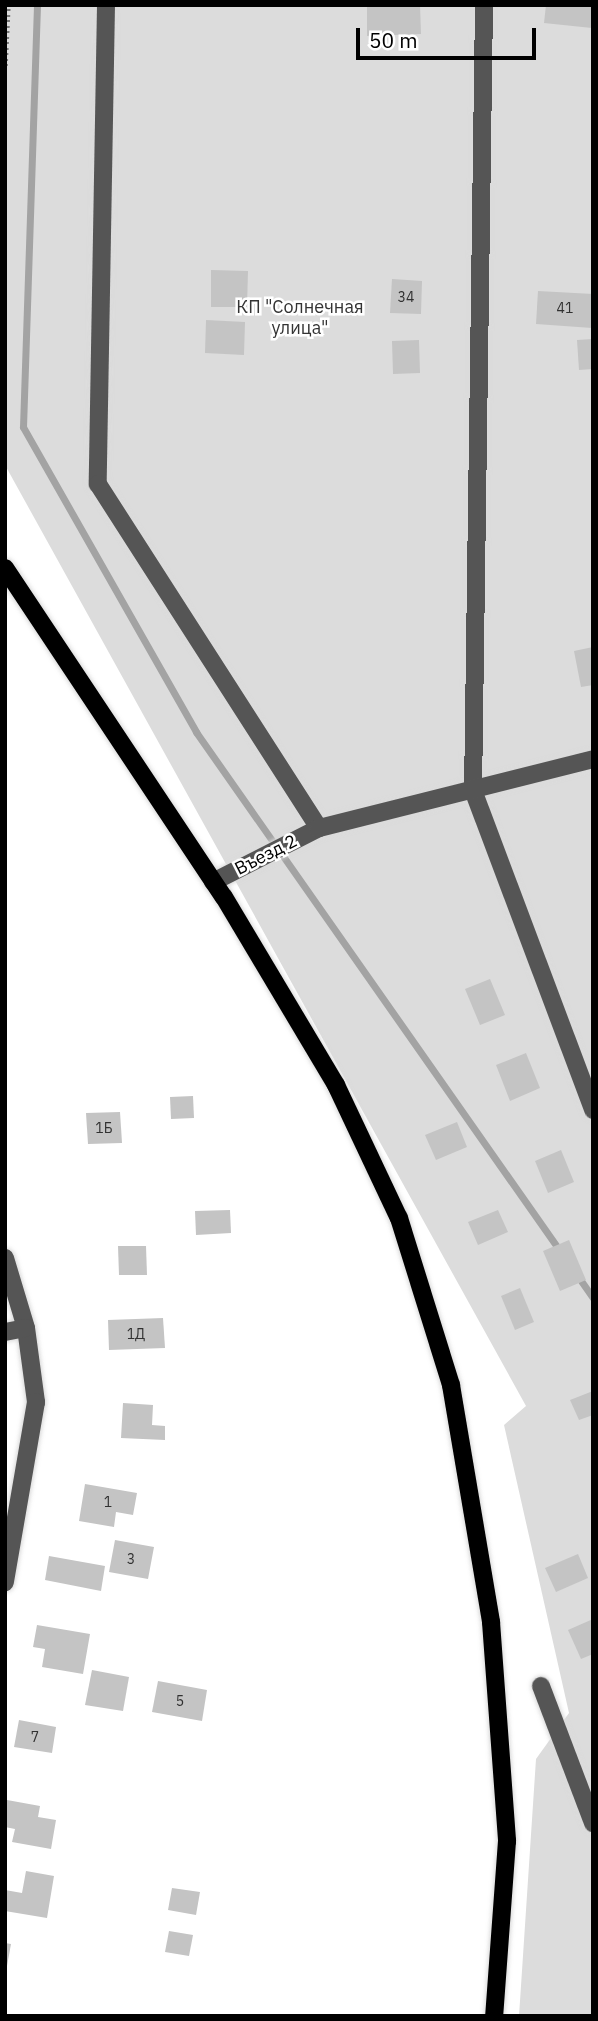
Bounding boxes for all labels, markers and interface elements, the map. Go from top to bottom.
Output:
scale bar [360,14,540,58]
text: 50 m [369,26,418,54]
house number: 34 [398,289,414,305]
park label: КП "Солнечная улица" [236,297,364,340]
house number: 41 [557,300,573,316]
street label: Въезд 2 [231,830,301,880]
house number: 1Б [95,1120,113,1136]
house number: 1Д [127,1326,145,1342]
house number: 1 [104,1494,112,1510]
house number: 3 [127,1551,135,1567]
house number: 5 [176,1693,184,1709]
house number: 7 [31,1729,39,1745]

